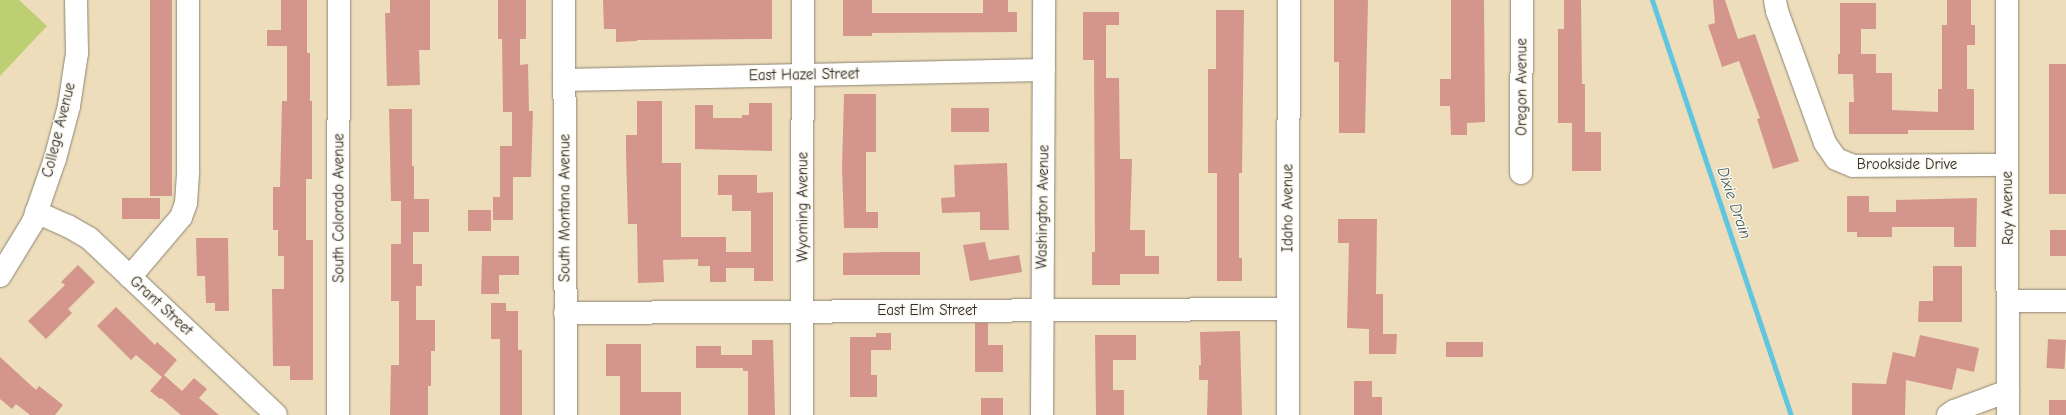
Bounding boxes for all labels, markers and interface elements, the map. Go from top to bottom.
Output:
street label: Oregon Avenue [1513,38,1531,136]
street label: East Hazel Street [749,65,859,85]
street label: College Avenue [38,81,80,179]
street label: South Colorado Avenue [330,133,348,283]
street label: South Montana Avenue [556,134,574,282]
street label: Washington Avenue [1033,145,1053,269]
street label: Wyoming Avenue [794,152,812,262]
street label: Brookside Drive [1857,156,1957,174]
street label: Idaho Avenue [1279,164,1297,252]
water label: Dixie Drain [1713,164,1755,242]
street label: Ray Avenue [1998,171,2018,245]
street label: Grant Street [126,272,196,340]
street label: East Elm Street [877,302,977,320]

